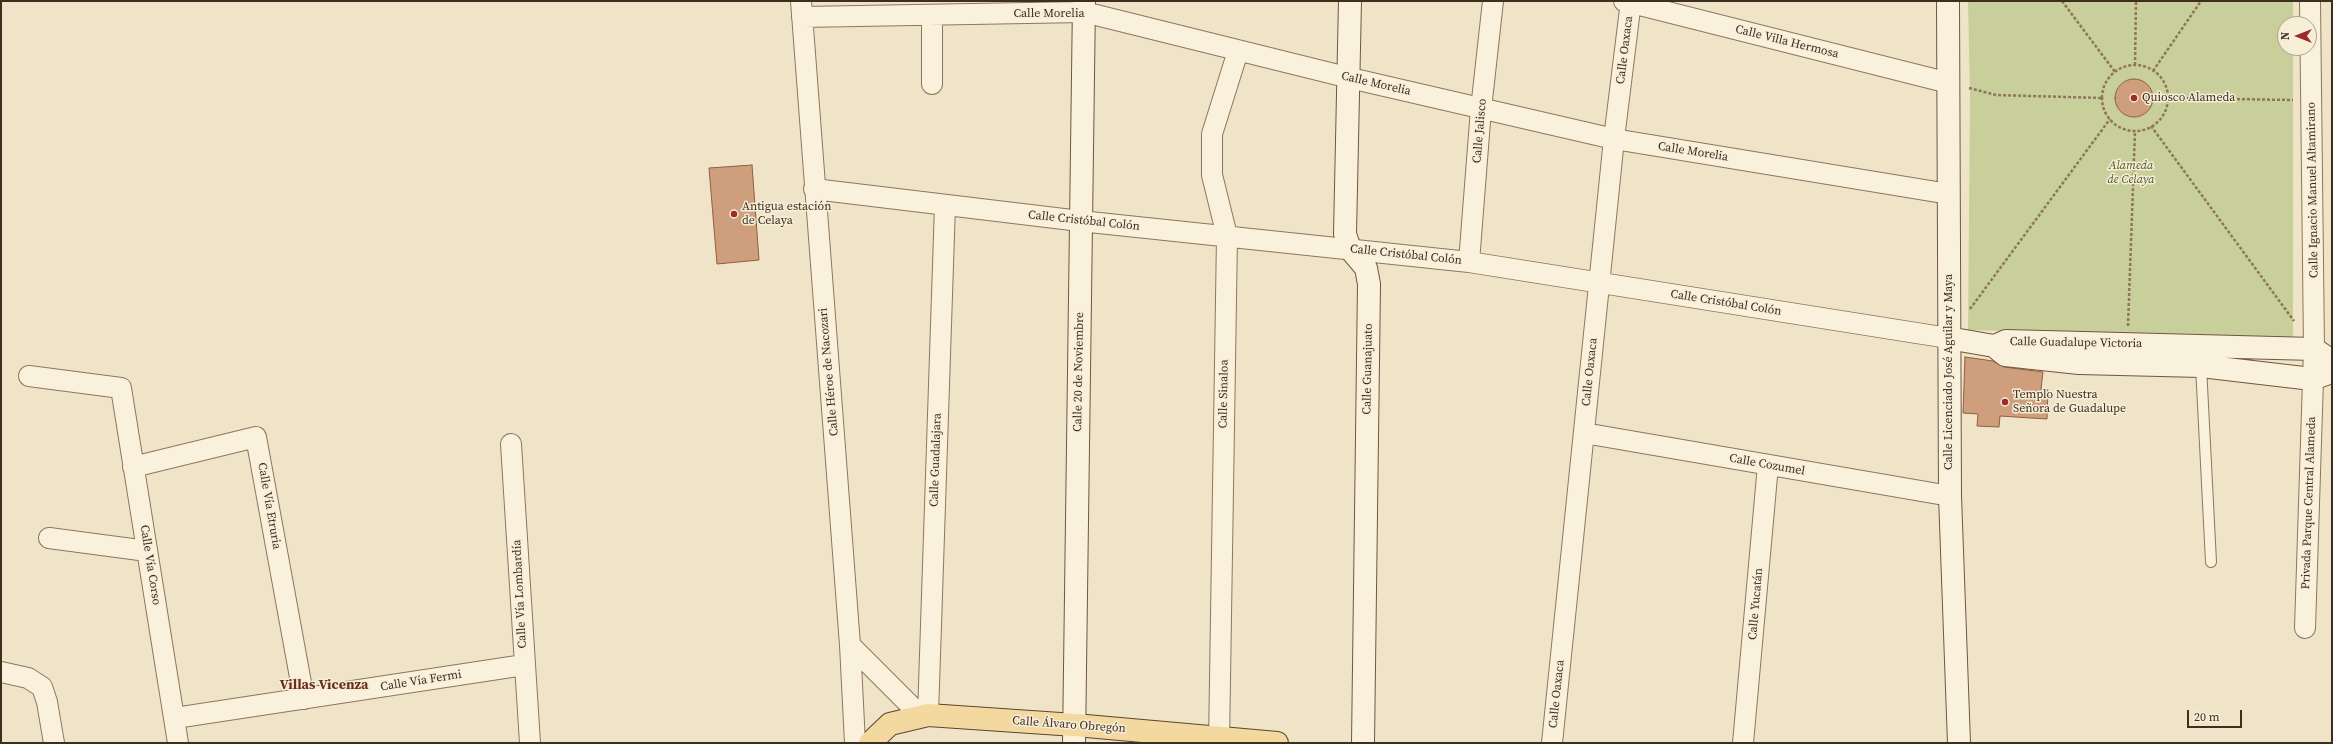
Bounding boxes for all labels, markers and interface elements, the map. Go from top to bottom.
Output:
street label: Calle Morelia [1013,7,1085,21]
street label: Calle Oaxaca [1614,15,1636,85]
north arrow [2277,16,2317,56]
street label: Calle Villa Hermosa [1734,22,1840,62]
text: N [2278,32,2293,40]
street label: Calle Morelia [1340,69,1412,99]
place label: Quiosco Alameda [2142,91,2235,105]
marker: Quiosco Alameda [2129,93,2139,103]
street label: Calle Jalisco [1470,98,1490,164]
street label: Calle Ignacio Manuel Altamirano [2304,102,2322,278]
street label: Calle Morelia [1657,139,1729,165]
park label: Alameda de Celaya [2107,159,2155,187]
place label: Antigua estación de Celaya [742,200,831,228]
street label: Calle Cristóbal Colón [1027,208,1141,234]
marker: Antigua estación de Celaya [729,209,739,219]
street label: Calle Cristóbal Colón [1349,242,1463,268]
street label: Calle Licenciado José Aguilar y Maya [1942,274,1956,470]
street label: Calle Cristóbal Colón [1669,287,1783,319]
street label: Calle Héroe de Nacozari [816,307,842,437]
street label: Calle 20 de Noviembre [1071,312,1087,432]
street label: Calle Guanajuato [1360,323,1376,415]
street label: Calle Guadalupe Victoria [2010,335,2142,351]
street label: Calle Oaxaca [1579,337,1601,407]
street label: Calle Sinaloa [1216,359,1232,429]
place label: Templo Nuestra Señora de Guadalupe [2013,388,2126,416]
marker: Templo Nuestra Señora de Guadalupe [2000,397,2010,407]
street label: Calle Guadalajara [927,413,945,507]
street label: Privada Parque Central Alameda [2299,416,2319,590]
street label: Calle Cozumel [1728,451,1806,479]
street label: Calle Vía Etruria [254,461,284,551]
street label: Calle Vía Corso [137,524,163,606]
street label: Calle Vía Lombardía [510,539,530,649]
street label: Calle Yucatán [1746,567,1766,641]
street label: Calle Oaxaca [1546,659,1568,729]
street label: Calle Vía Fermi [379,667,463,695]
district label: Villas Vicenza [280,677,368,693]
scale bar [2189,702,2244,728]
text: 20 m [2194,709,2220,725]
street label: Calle Álvaro Obregón [1012,714,1126,736]

